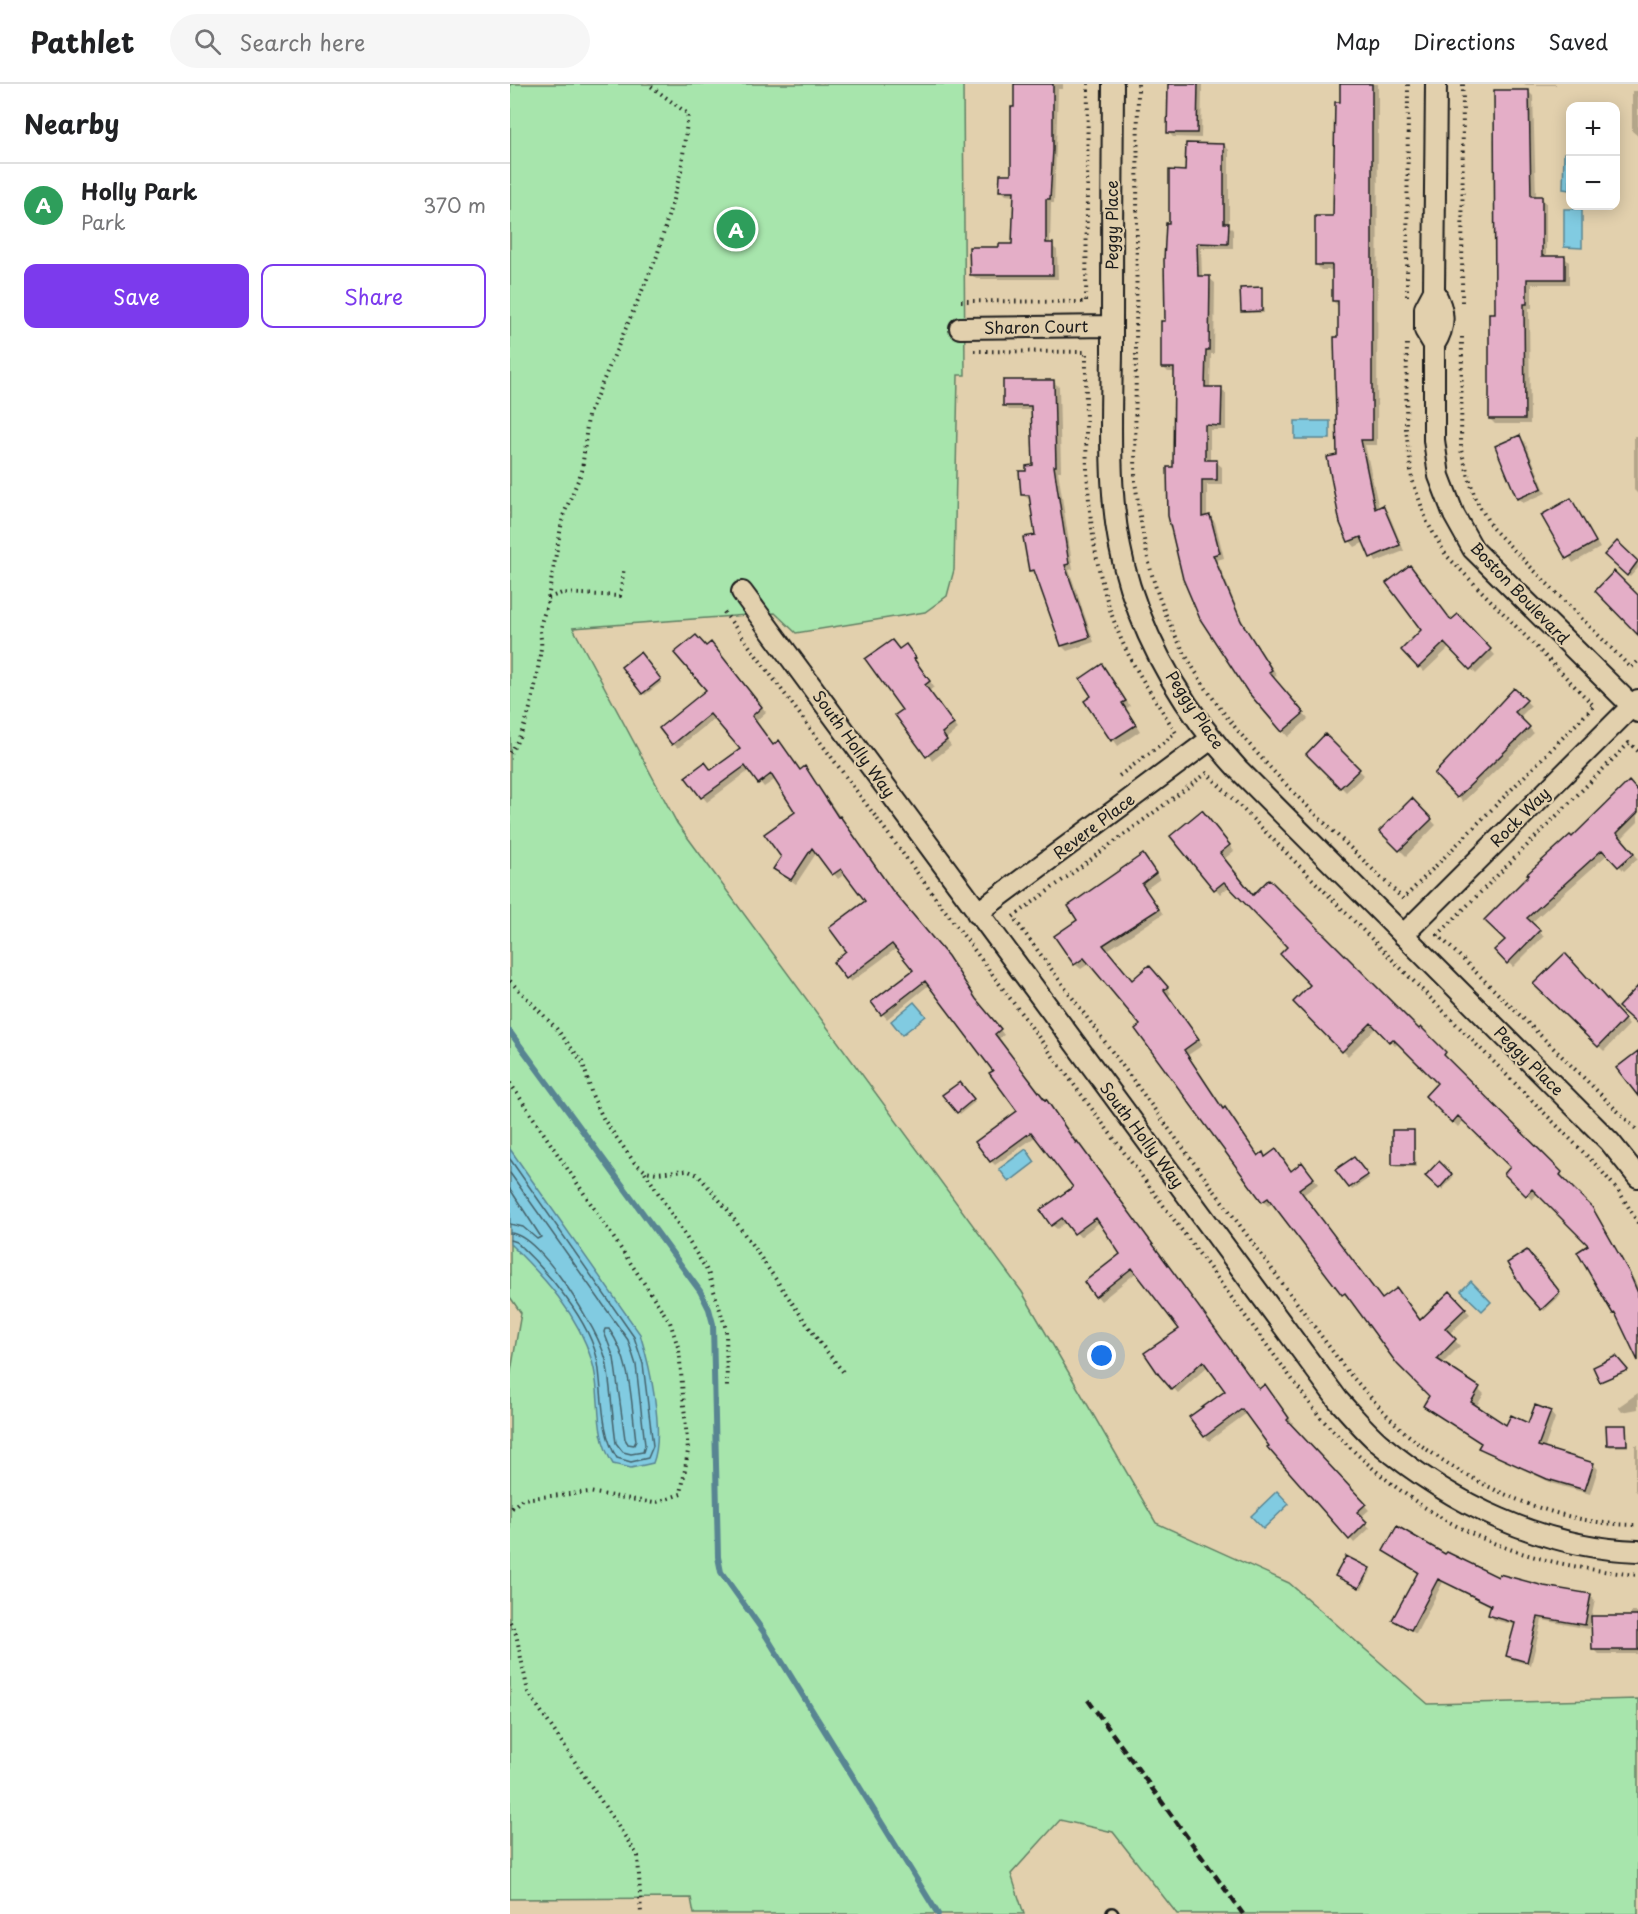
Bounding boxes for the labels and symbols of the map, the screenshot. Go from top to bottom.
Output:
street label: Peggy Place [1099,180,1123,270]
pin: A [716,206,756,252]
street label: Sharon Court [984,313,1089,339]
street label: Boston Boulevard [1466,536,1576,649]
street label: Peggy Place [1161,666,1231,753]
street label: South Holly Way [808,685,902,802]
street label: Rock Way [1484,781,1555,852]
street label: Revere Place [1048,786,1139,864]
street label: Peggy Place [1490,1020,1570,1100]
street label: South Holly Way [1095,1076,1191,1192]
your location [1087,1341,1116,1370]

